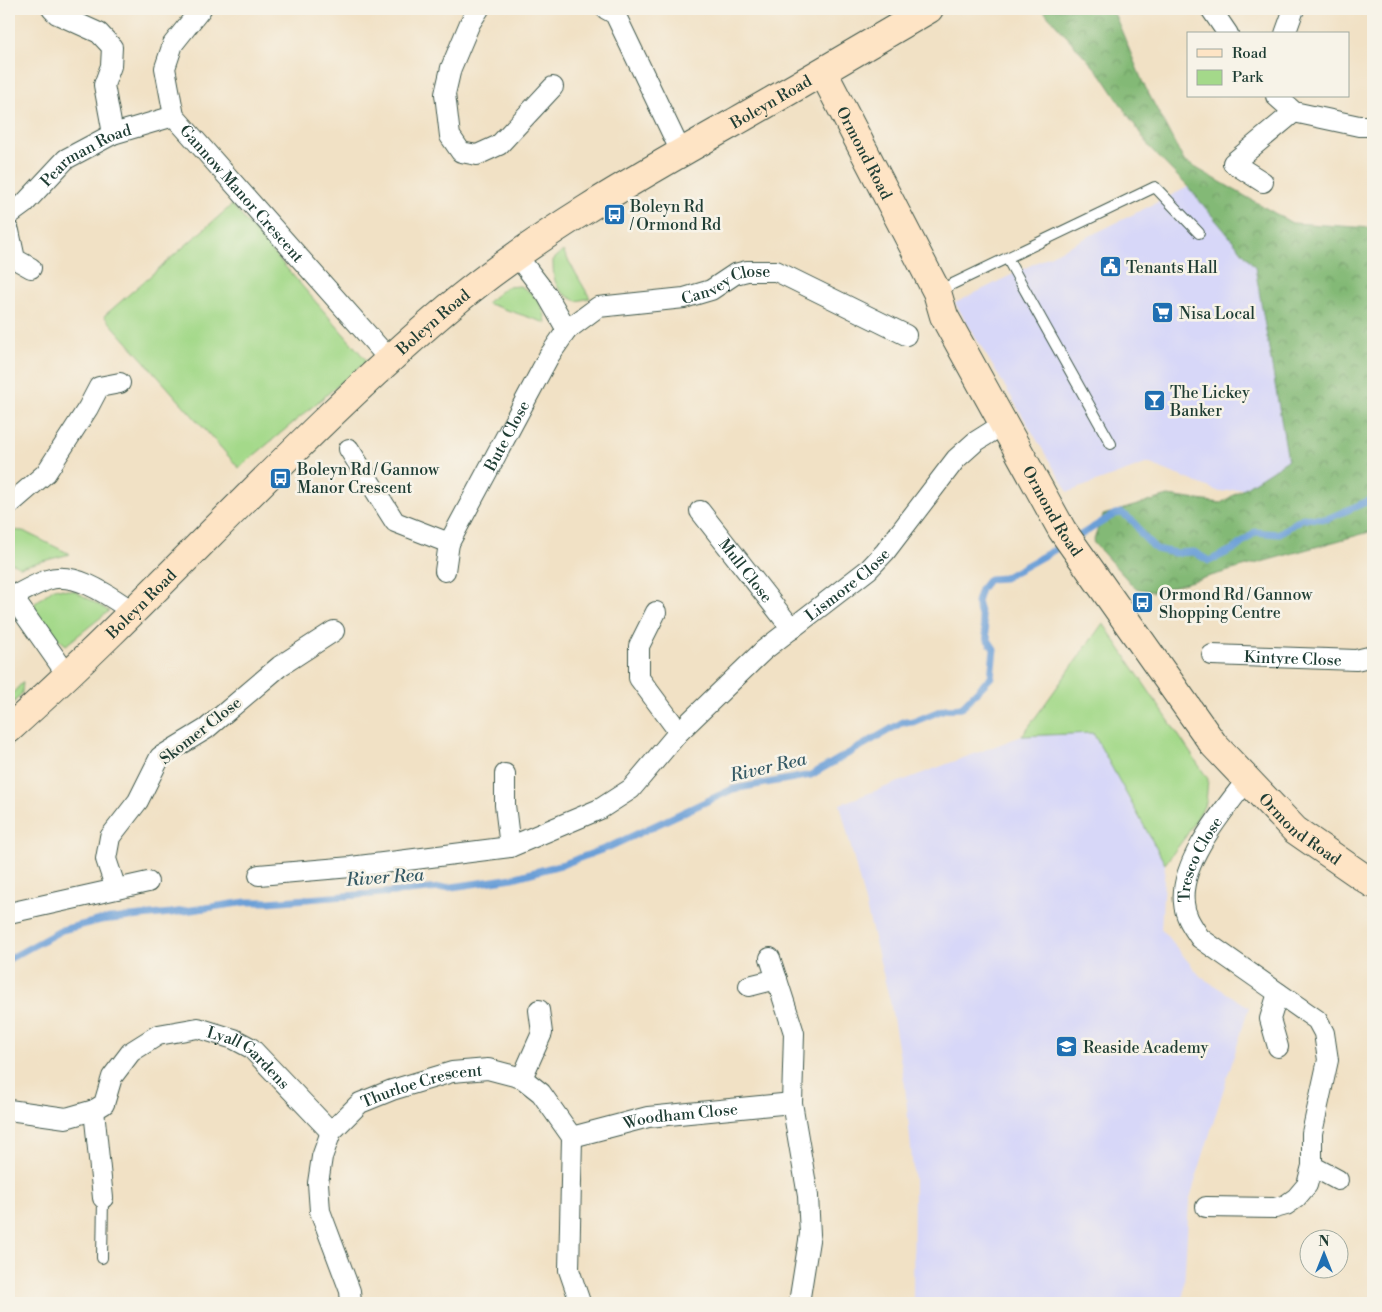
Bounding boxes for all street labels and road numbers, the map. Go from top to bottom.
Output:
street label: Boleyn Road [726,71,815,134]
street label: Ormond Road [832,103,896,203]
street label: Pearman Road [36,120,134,191]
street label: Gannow Manor Crescent [175,121,308,267]
street label: Canvey Close [679,262,770,309]
street label: Boleyn Road [392,285,474,360]
street label: Bute Close [480,397,534,476]
street label: Ormond Road [1018,463,1087,561]
street label: Mull Close [714,535,777,607]
street label: Lismore Close [801,544,895,626]
street label: Boleyn Road [102,565,181,644]
street label: Kintyre Close [1244,647,1342,671]
street label: Skomer Close [156,693,246,769]
street label: Ormond Road [1254,789,1345,870]
street label: Tresco Close [1175,813,1227,902]
street label: Lyall Gardens [204,1022,294,1093]
street label: Thurloe Crescent [358,1060,483,1113]
street label: Woodham Close [620,1099,739,1134]

